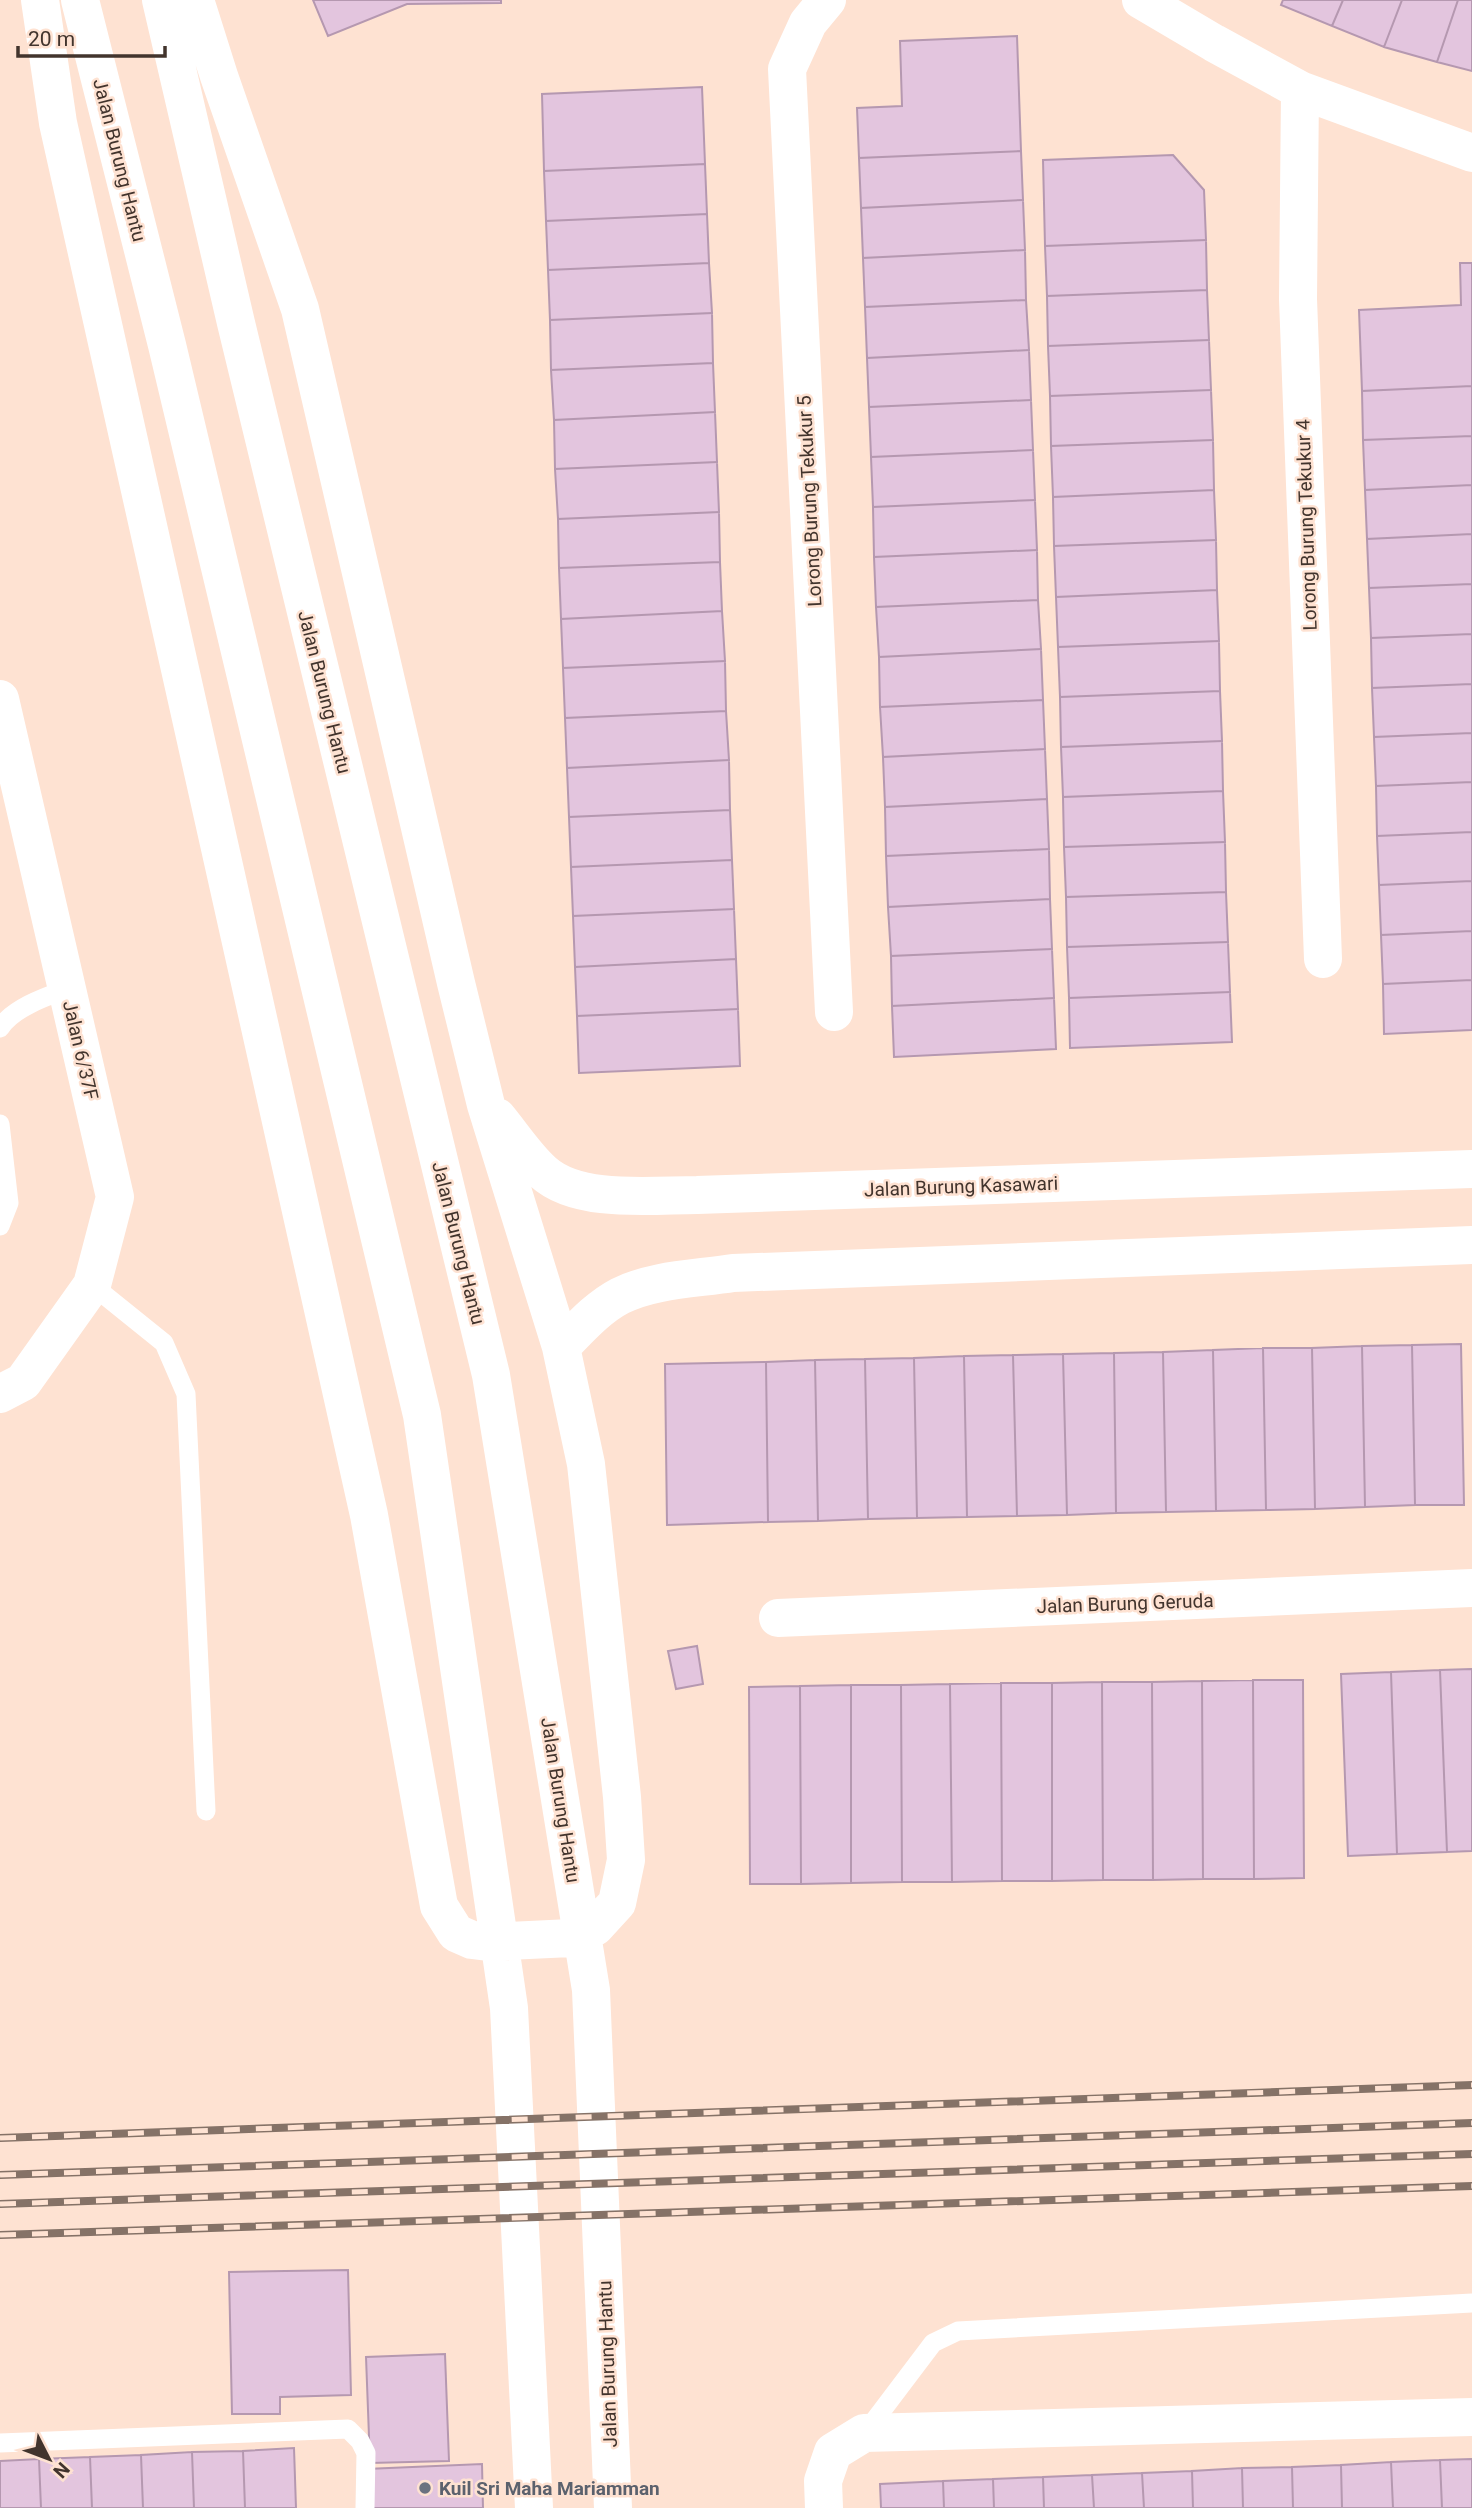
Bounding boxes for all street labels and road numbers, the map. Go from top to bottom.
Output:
street label: Jalan Burung Hantu [88,76,151,244]
street label: Lorong Burung Tekukur 5 [792,395,827,607]
street label: Lorong Burung Tekukur 4 [1291,419,1322,631]
street label: Jalan Burung Hantu [293,608,356,776]
street label: Jalan 6/37F [58,998,103,1102]
street label: Jalan Burung Hantu [427,1159,490,1327]
street label: Jalan Burung Kasawari [864,1172,1058,1201]
street label: Jalan Burung Geruda [1036,1589,1214,1618]
street label: Jalan Burung Hantu [536,1716,585,1884]
street label: Jalan Burung Hantu [593,2280,622,2448]

